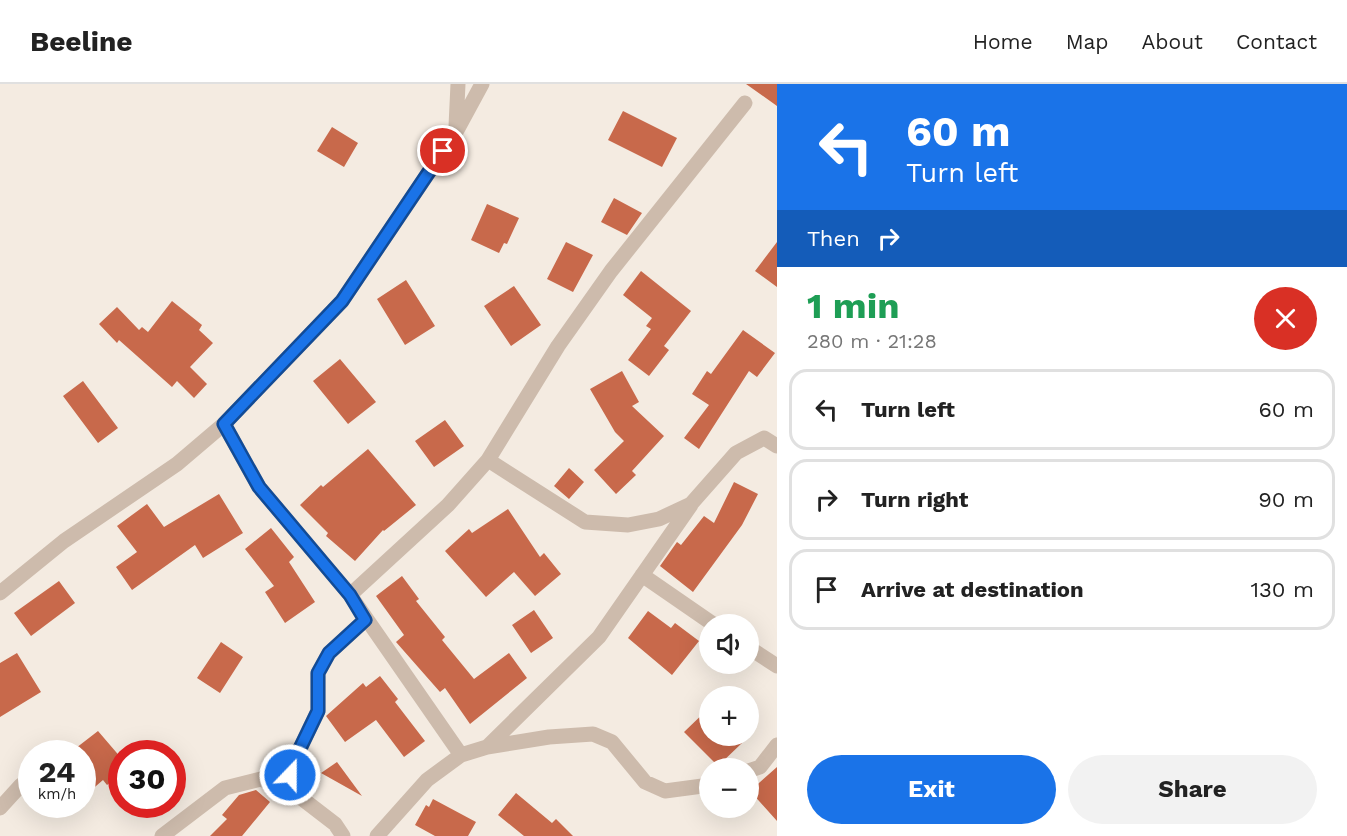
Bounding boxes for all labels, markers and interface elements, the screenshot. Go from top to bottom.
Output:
text: Beeline [30,25,132,58]
text: Home [973,29,1033,54]
text: Map [1066,29,1109,54]
text: About [1142,29,1203,54]
text: Contact [1236,29,1317,54]
text: 60 m [906,107,1010,156]
icon: left [807,108,885,186]
pin [417,125,468,176]
icon: arrive [426,134,459,167]
text: Turn left [906,157,1018,189]
icon: right [872,222,905,255]
text: Then [807,226,860,251]
text: 1 min [807,285,899,327]
button: close [1254,287,1317,350]
text: 280 m · 21:28 [807,329,937,353]
icon: left [810,393,843,426]
text: Turn left [861,397,955,422]
text: 60 m [1258,397,1314,422]
icon: right [810,483,843,516]
text: Turn right [861,487,968,512]
text: 90 m [1258,487,1314,512]
icon: arrive [810,573,843,606]
text: Arrive at destination [861,577,1084,602]
text: 130 m [1250,577,1314,602]
map controls [699,614,759,818]
button: sound [699,614,759,674]
button: + [699,686,759,746]
speed limit sign: 30 [108,740,186,818]
position arrow [258,743,322,807]
text: 24 [39,754,75,789]
button: Exit [807,755,1056,824]
button: Share [1068,755,1317,824]
button: − [699,758,759,818]
text: km/h [38,785,76,803]

